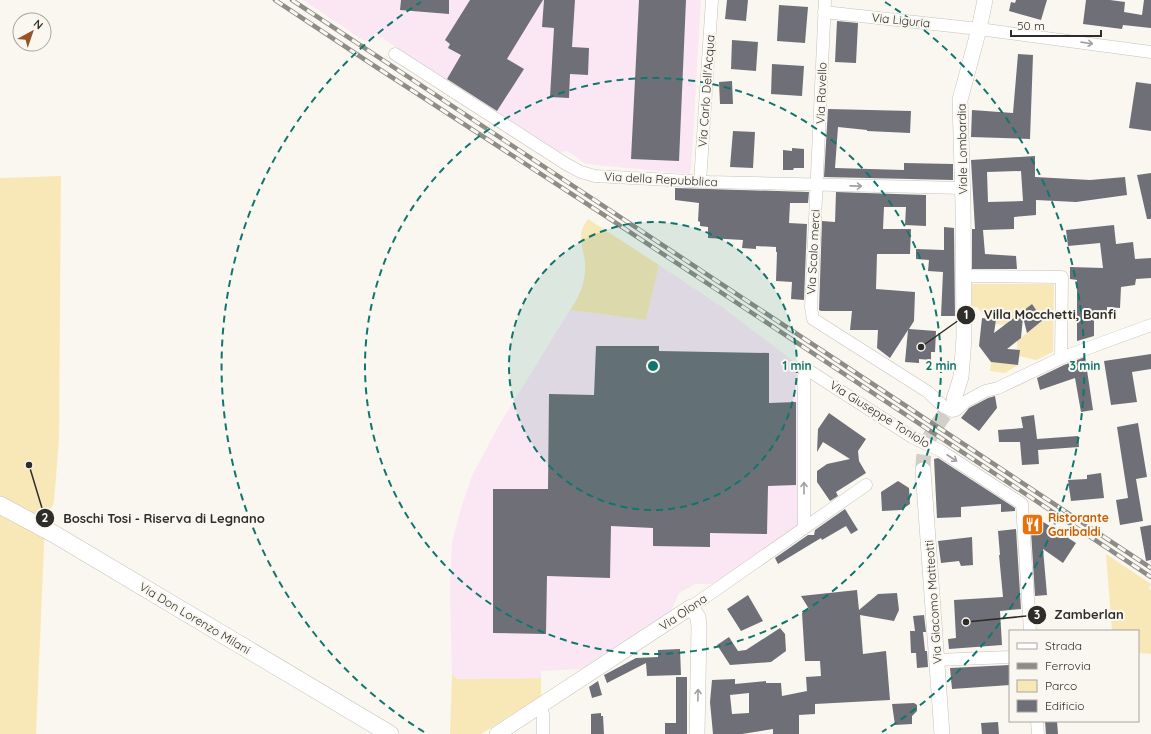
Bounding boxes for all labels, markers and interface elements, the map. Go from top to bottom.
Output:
street label: Via Liguria [871,9,931,31]
north arrow [12,12,52,52]
scale bar [1011,12,1101,38]
text: N [31,16,46,32]
text: 50 m [1017,18,1045,33]
street label: Via Carlo Dell'Acqua [695,34,717,148]
one-way arrow [1080,40,1093,47]
street label: Via Ravello [812,62,830,124]
street label: Viale Lombardia [954,103,970,195]
street label: Via della Repubblica [604,169,718,189]
one-way arrow [849,182,862,190]
street label: Via Scalo merci [803,209,823,295]
callout: Villa Mocchetti, Banfi [956,302,1124,327]
text: Villa Mocchetti, Banfi [984,306,1116,322]
text: 1 [964,307,968,322]
text: 1 min [782,358,812,373]
text: 2 min [925,358,957,373]
text: 3 min [1070,358,1100,373]
centre of rings [646,359,660,373]
street label: Via Giuseppe Toniolo [827,377,933,451]
one-way arrow [946,454,957,462]
one-way arrow [800,482,808,495]
callout: Boschi Tosi - Riserva di Legnano [35,506,273,531]
text: 2 [42,510,49,525]
text: Boschi Tosi - Riserva di Legnano [63,510,265,526]
place label: Ristorante Garibaldi [1048,510,1109,539]
restaurant icon: Ristorante Garibaldi [1020,511,1046,537]
street label: Via Giacomo Matteotti [921,540,945,664]
street label: Via Don Lorenzo Milani [137,579,253,657]
street label: Via Olona [656,591,710,633]
callout: Zamberlan [1027,602,1132,627]
text: Zamberlan [1054,606,1124,622]
text: 3 [1034,607,1040,622]
legend [1009,630,1139,722]
text: Strada [1045,638,1082,653]
text: Ferrovia [1045,658,1091,673]
text: Parco [1045,678,1077,693]
one-way arrow [694,689,702,702]
text: Edificio [1045,698,1085,713]

